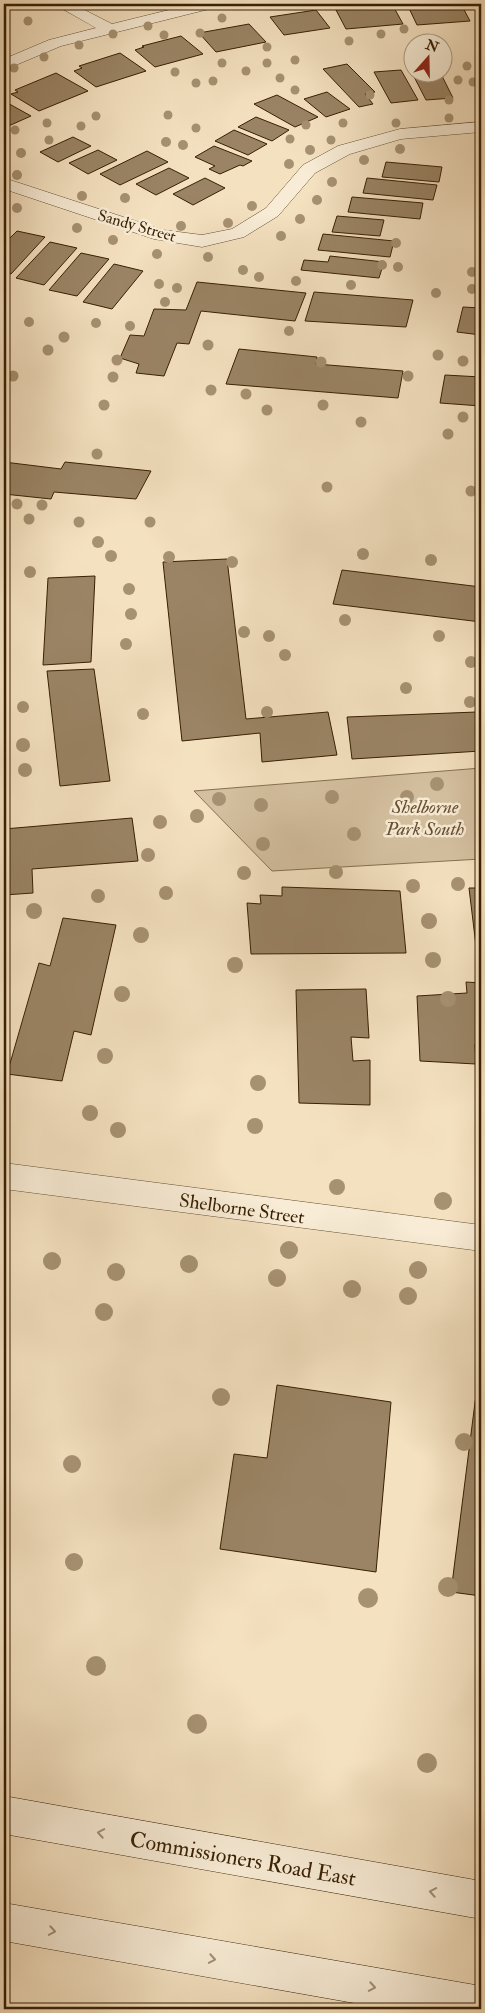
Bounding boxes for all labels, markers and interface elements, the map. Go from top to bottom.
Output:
north arrow [402,32,452,82]
text: N [423,36,442,57]
street label: Sandy Street [95,205,178,247]
park label: Shelborne Park South [385,795,464,841]
street label: Shelborne Street [178,1188,306,1230]
street label: Commissioners Road East [128,1825,358,1893]
one-way arrow [97,1828,105,1838]
one-way arrow [429,1887,438,1897]
one-way arrow [47,1925,56,1935]
one-way arrow [207,1953,216,1963]
one-way arrow [368,1981,376,1991]

